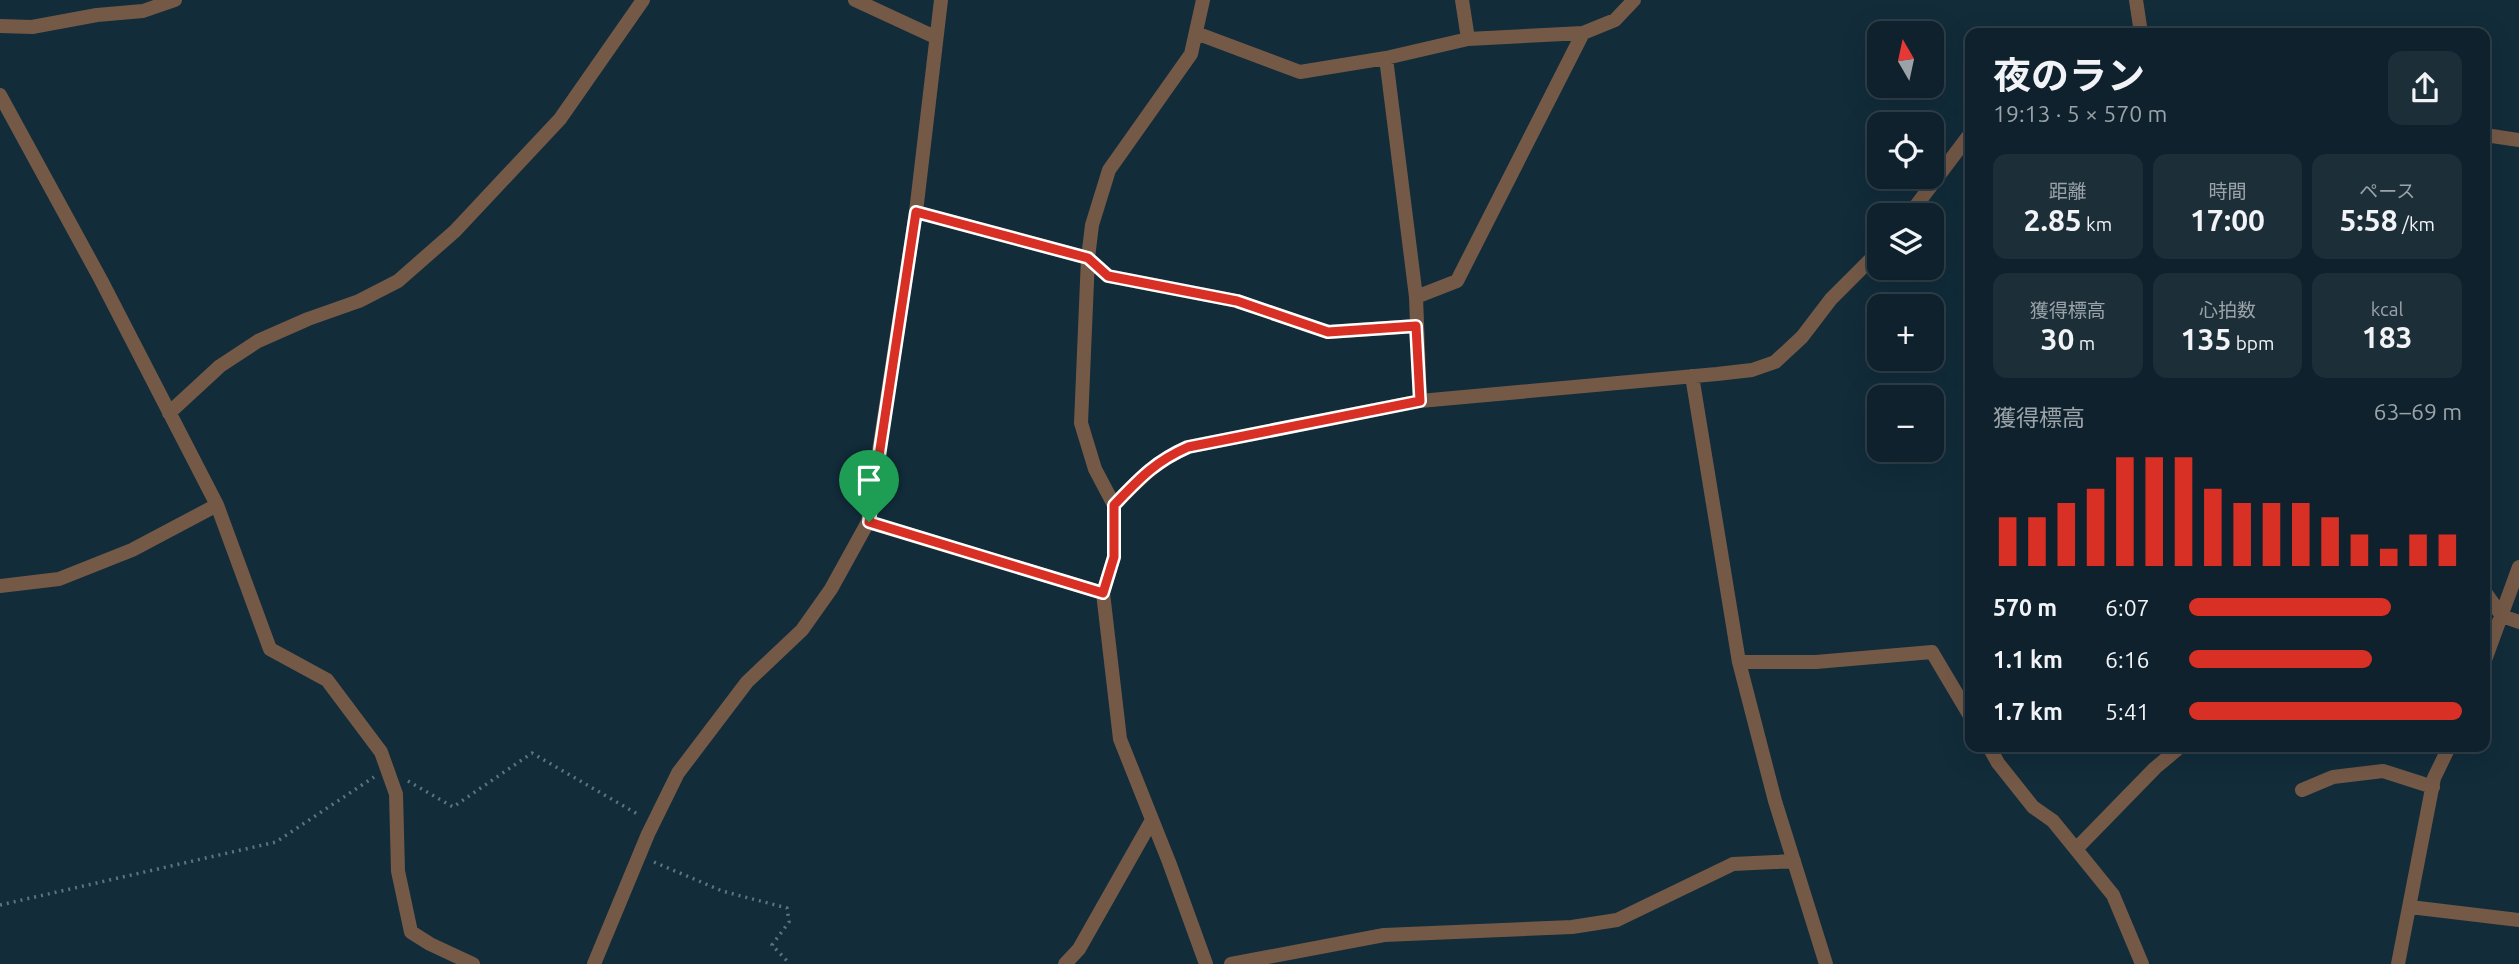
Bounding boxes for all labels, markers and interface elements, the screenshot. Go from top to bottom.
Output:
north arrow [1867,21,1944,98]
map controls [1867,21,1944,462]
button: share [2388,51,2462,125]
text: 夜のラン [1993,54,2145,96]
text: 19:13 · 5 × 570 m [1993,101,2167,126]
button: locate [1867,112,1944,189]
text: 距離 [2049,180,2087,202]
text: 時間 [2208,180,2247,202]
text: ペース [2359,180,2415,202]
button: layers [1867,203,1944,280]
text: 2.85 [2024,203,2082,237]
text: 17:00 [2190,203,2265,237]
text: 5:58 [2339,203,2398,237]
text: km [2082,213,2112,235]
text: /km [2398,213,2435,235]
button: + [1867,294,1944,371]
text: kcal [2371,298,2404,320]
text: 獲得標高 [2030,299,2106,321]
text: 心拍数 [2199,299,2256,321]
text: 183 [2362,320,2413,354]
text: 30 [2041,322,2074,356]
text: 135 [2181,322,2231,356]
text: m [2074,332,2095,354]
text: bpm [2231,332,2274,354]
button: − [1867,385,1944,462]
text: 63–69 m [2374,399,2462,424]
text: 獲得標高 [1993,405,2085,430]
pin [839,450,899,522]
icon: arrive [850,461,888,499]
text: 570 m [1993,595,2057,620]
text: 6:07 [2105,595,2150,620]
text: 1.1 km [1993,647,2063,672]
text: 6:16 [2105,647,2150,672]
text: 1.7 km [1993,699,2063,724]
text: 5:41 [2105,699,2150,724]

